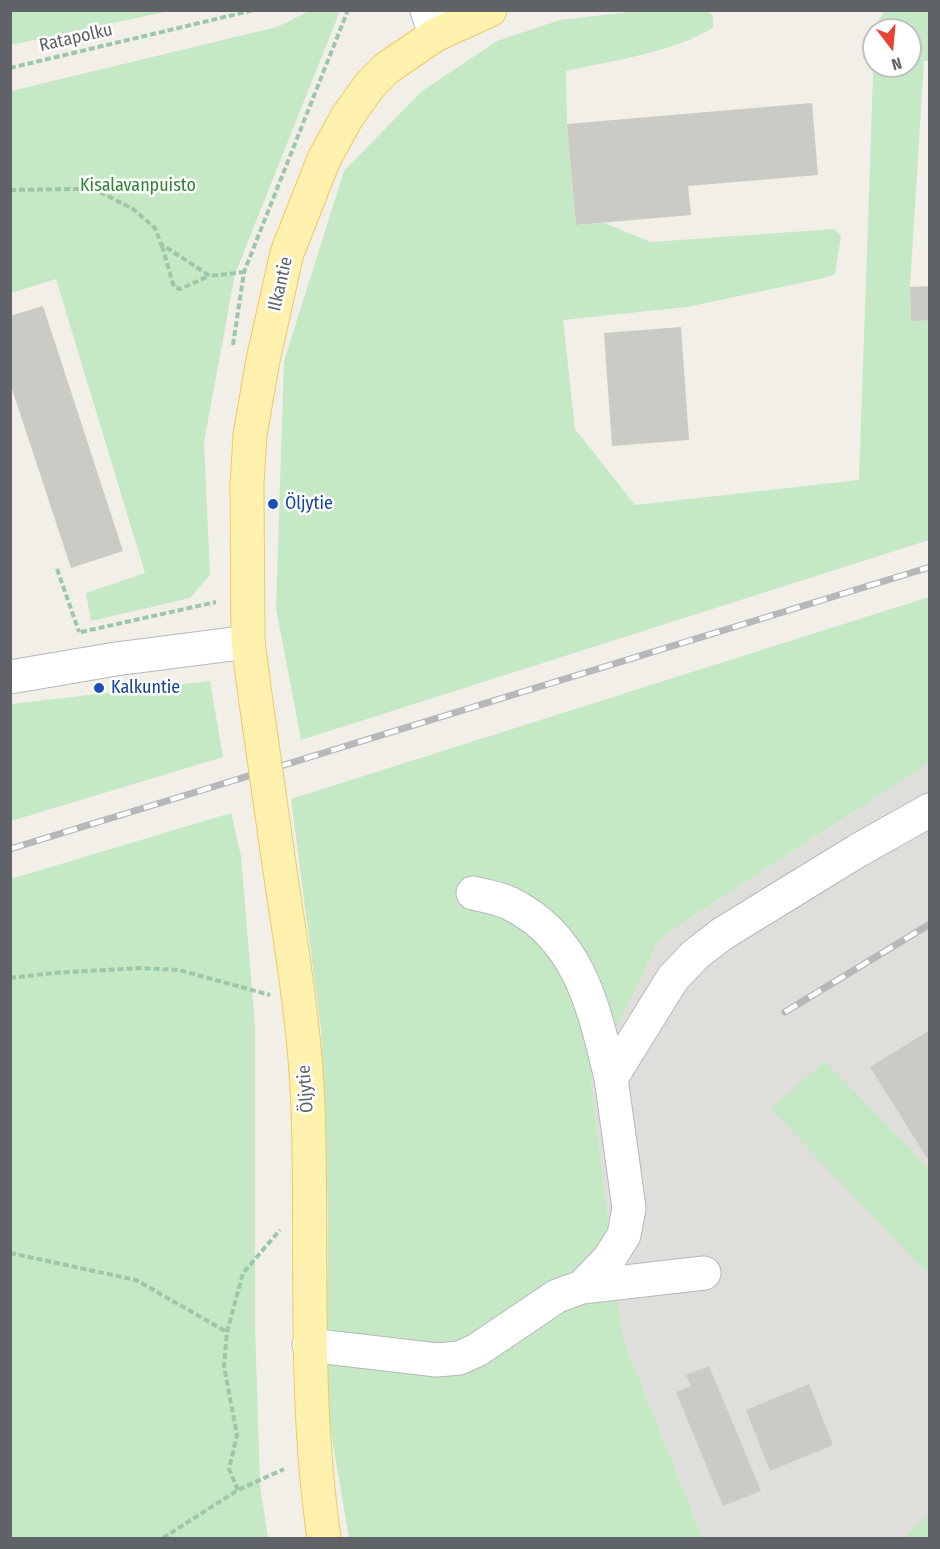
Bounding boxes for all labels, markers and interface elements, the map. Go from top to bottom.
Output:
north arrow [862,18,922,78]
street label: Ratapolku [37,19,115,57]
text: N [889,53,904,74]
park label: Kisalavanpuisto [80,175,196,197]
street label: Ilkantie [264,255,298,313]
place label: Öljytie [285,493,333,515]
marker: Öljytie [266,497,280,511]
place label: Kalkuntie [111,677,180,699]
marker: Kalkuntie [92,681,106,695]
street label: Öljytie [294,1064,318,1114]

